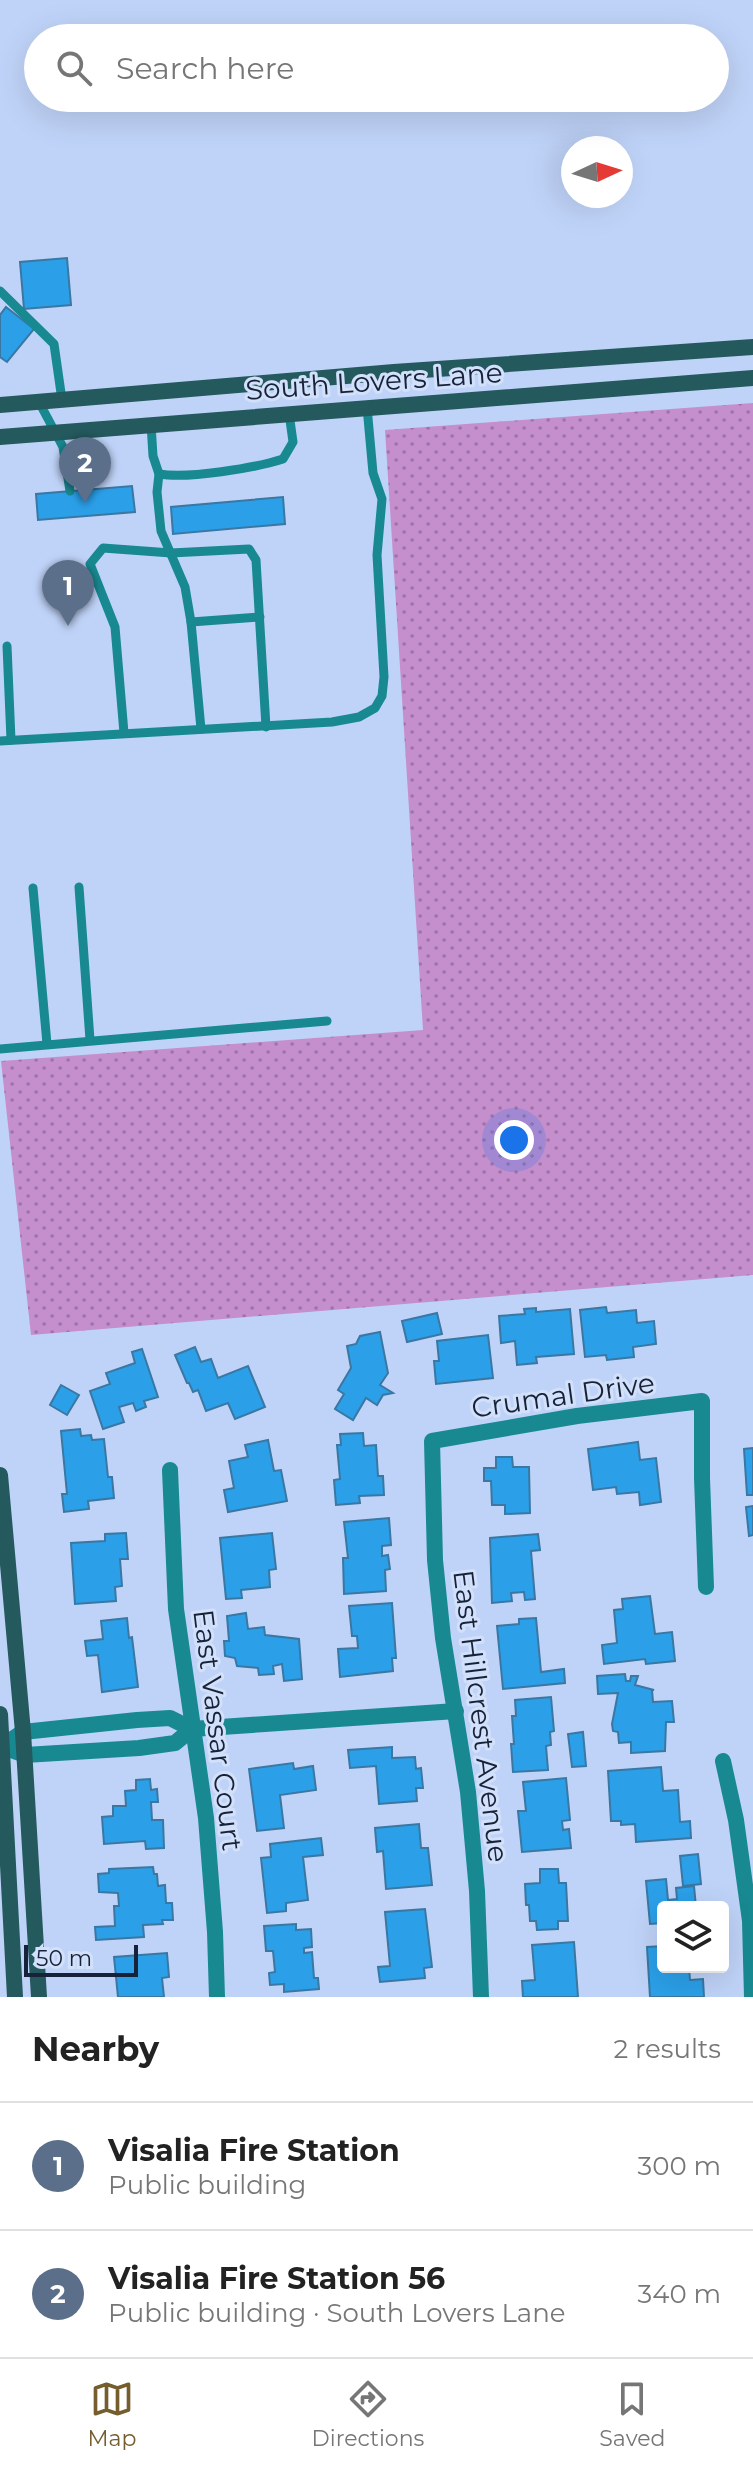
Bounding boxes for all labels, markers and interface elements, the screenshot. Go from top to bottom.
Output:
search box [24,24,729,112]
icon: search [52,46,96,90]
text: Search here [116,50,294,87]
north arrow [561,136,633,208]
street label: South Lovers Lane [244,355,504,407]
pin: 2 [59,437,111,503]
pin: 1 [42,560,94,626]
your location [494,1120,534,1160]
street label: Crumal Drive [469,1365,657,1425]
street label: East Hillcrest Avenue [446,1568,516,1864]
street label: East Vassar Court [186,1607,250,1853]
map controls [657,1901,729,1973]
button: layers [657,1901,729,1973]
scale bar [24,1941,138,1977]
text: 50 m [36,1945,92,1972]
text: Nearby [32,2028,159,2070]
text: 2 results [613,2033,721,2065]
text: Visalia Fire Station [108,2132,400,2169]
text: 1 [53,2150,63,2182]
text: 300 m [638,2150,721,2182]
text: Public building [108,2169,306,2201]
text: Visalia Fire Station 56 [108,2260,445,2297]
text: 2 [50,2278,66,2310]
text: 340 m [638,2278,721,2310]
text: Public building · South Lovers Lane [108,2297,565,2329]
tab: Map [88,2377,136,2452]
tab: Directions [312,2377,424,2452]
tab: Saved [599,2377,665,2452]

